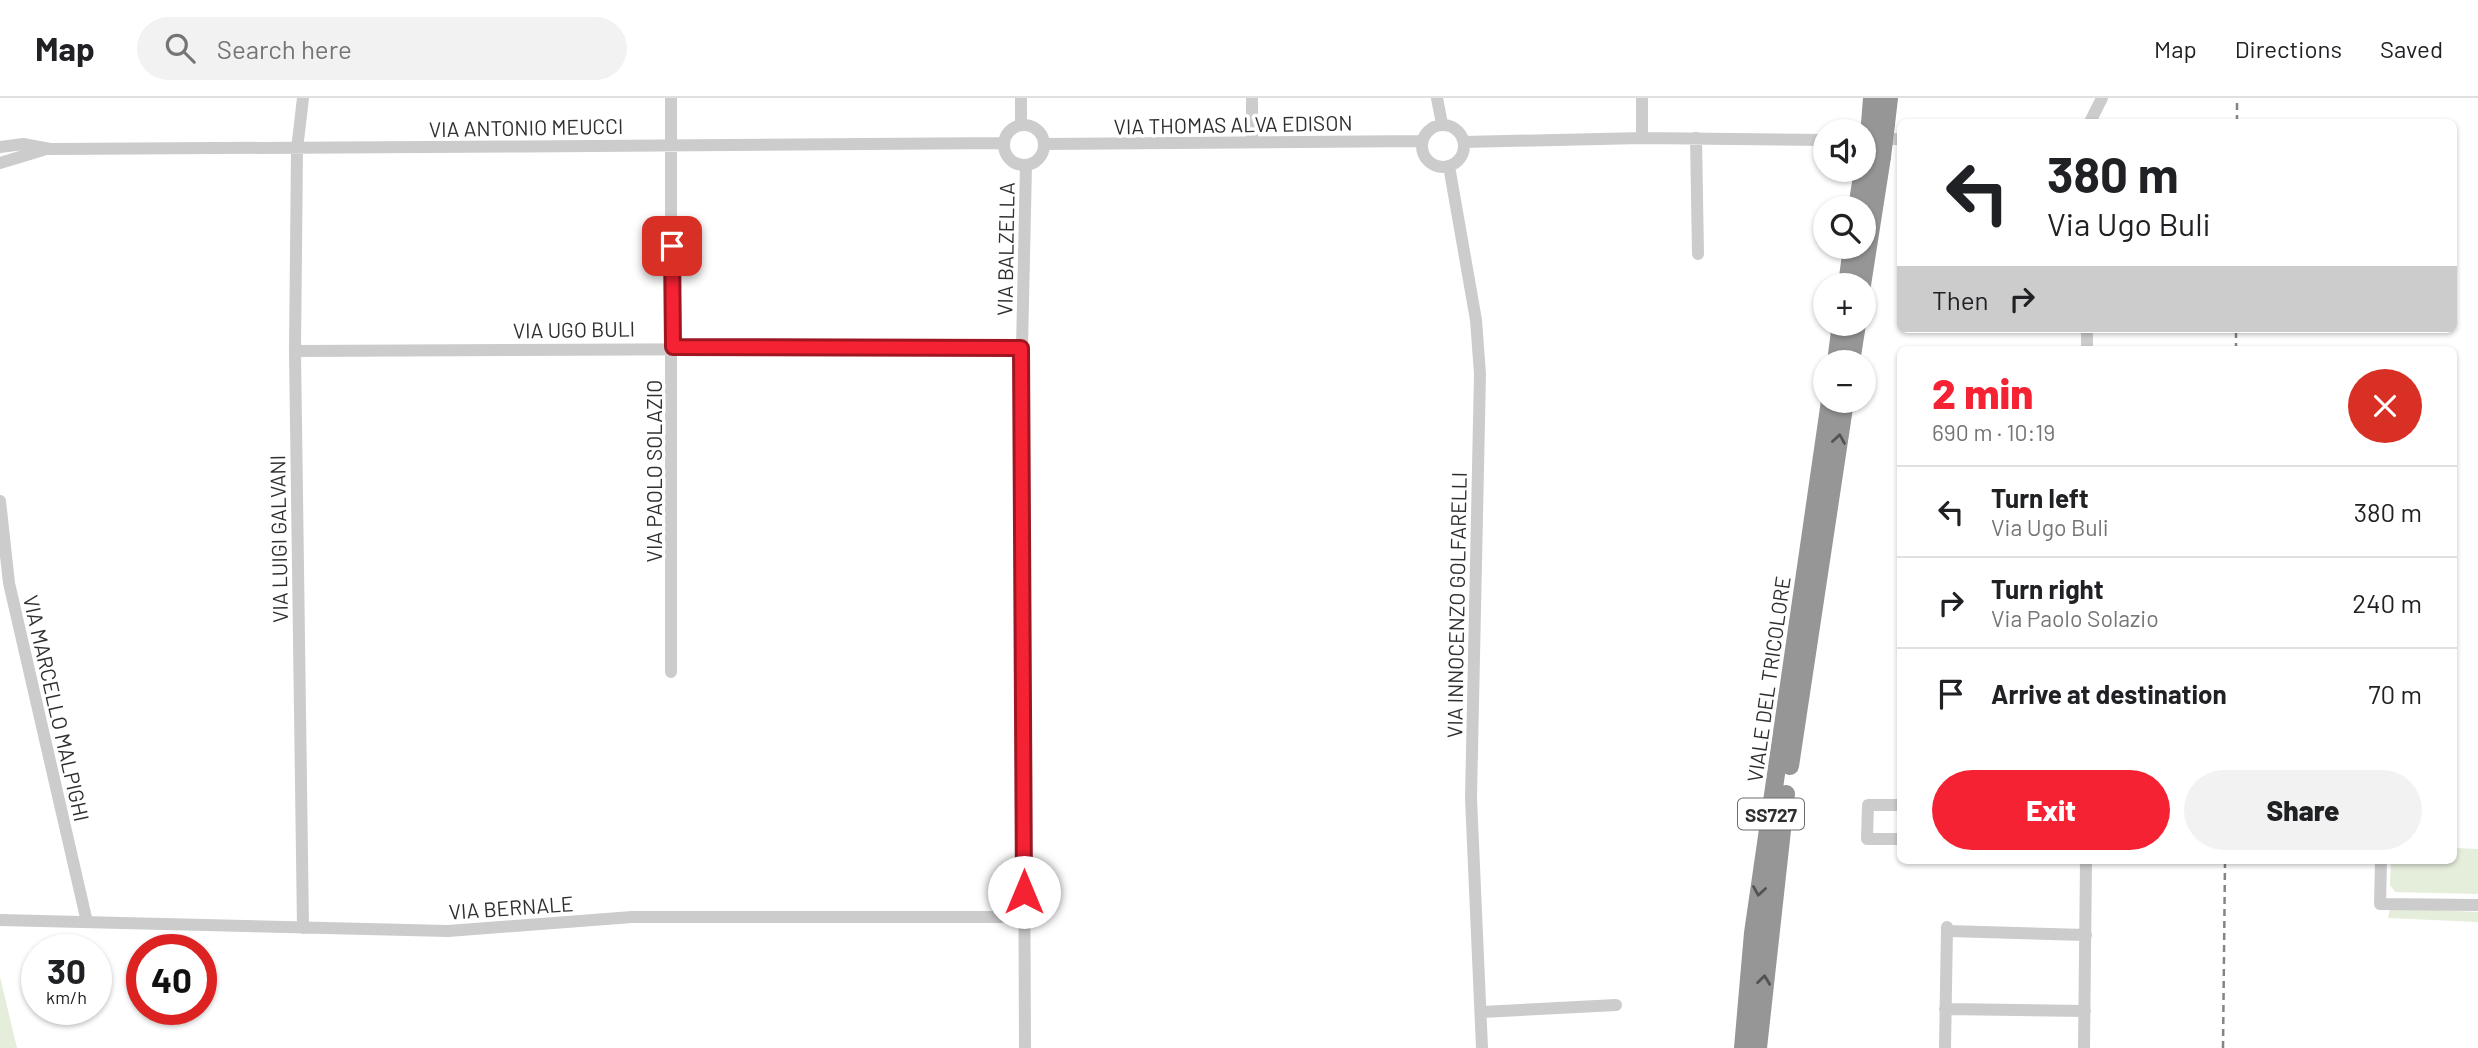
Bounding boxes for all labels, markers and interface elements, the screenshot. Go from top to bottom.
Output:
search box [137,17,627,80]
text: Map [35,28,95,68]
icon: search [161,29,199,67]
text: Search here [217,33,352,64]
text: Map [2154,34,2197,63]
text: Directions [2235,34,2342,63]
text: Saved [2380,34,2443,63]
street label: VIA THOMAS ALVA EDISON [1113,109,1353,139]
street label: VIA ANTONIO MEUCCI [429,113,623,141]
map controls [1813,119,1876,413]
button: sound [1813,119,1876,182]
text: 380 m [2047,144,2179,203]
icon: left [1932,147,2023,238]
street label: VIA BALZELLA [991,182,1019,316]
button: search [1813,196,1876,259]
text: Via Ugo Buli [2047,204,2211,242]
pin [642,216,702,276]
icon: arrive [653,227,691,265]
button: + [1813,273,1876,336]
icon: right [2003,280,2041,318]
text: Then [1932,284,1989,315]
street label: VIA UGO BULI [513,315,635,343]
button: − [1813,350,1876,413]
text: 2 min [1932,367,2033,417]
button: close [2348,369,2422,443]
street label: VIA PAOLO SOLAZIO [641,380,666,562]
text: 690 m · 10:19 [1932,418,2055,446]
one-way arrow [1831,433,1846,445]
street label: VIA LUIGI GALVANI [264,455,292,623]
street label: VIA INNOCENZO GOLFARELLI [1441,472,1471,738]
text: Turn left [1991,482,2089,513]
icon: left [1932,493,1970,531]
text: 380 m [2354,496,2422,527]
text: Via Ugo Buli [1991,513,2109,541]
text: Turn right [1991,573,2104,604]
street label: VIALE DEL TRICOLORE [1741,574,1795,784]
icon: right [1932,584,1970,622]
text: 240 m [2352,587,2422,618]
street label: VIA MARCELLO MALPIGHI [19,592,95,824]
text: Via Paolo Solazio [1991,604,2159,632]
icon: arrive [1932,675,1970,713]
text: Arrive at destination [1991,678,2227,709]
text: 70 m [2368,678,2422,709]
button: Exit [1932,770,2170,850]
button: Share [2184,770,2422,850]
road number: SS727 [1738,799,1804,830]
position arrow [987,855,1061,929]
one-way arrow [1752,885,1767,897]
street label: VIA BERNALE [448,890,574,924]
speed limit sign: 40 [126,934,217,1025]
text: 30 [47,949,86,991]
one-way arrow [1756,974,1771,986]
text: km/h [46,986,87,1008]

